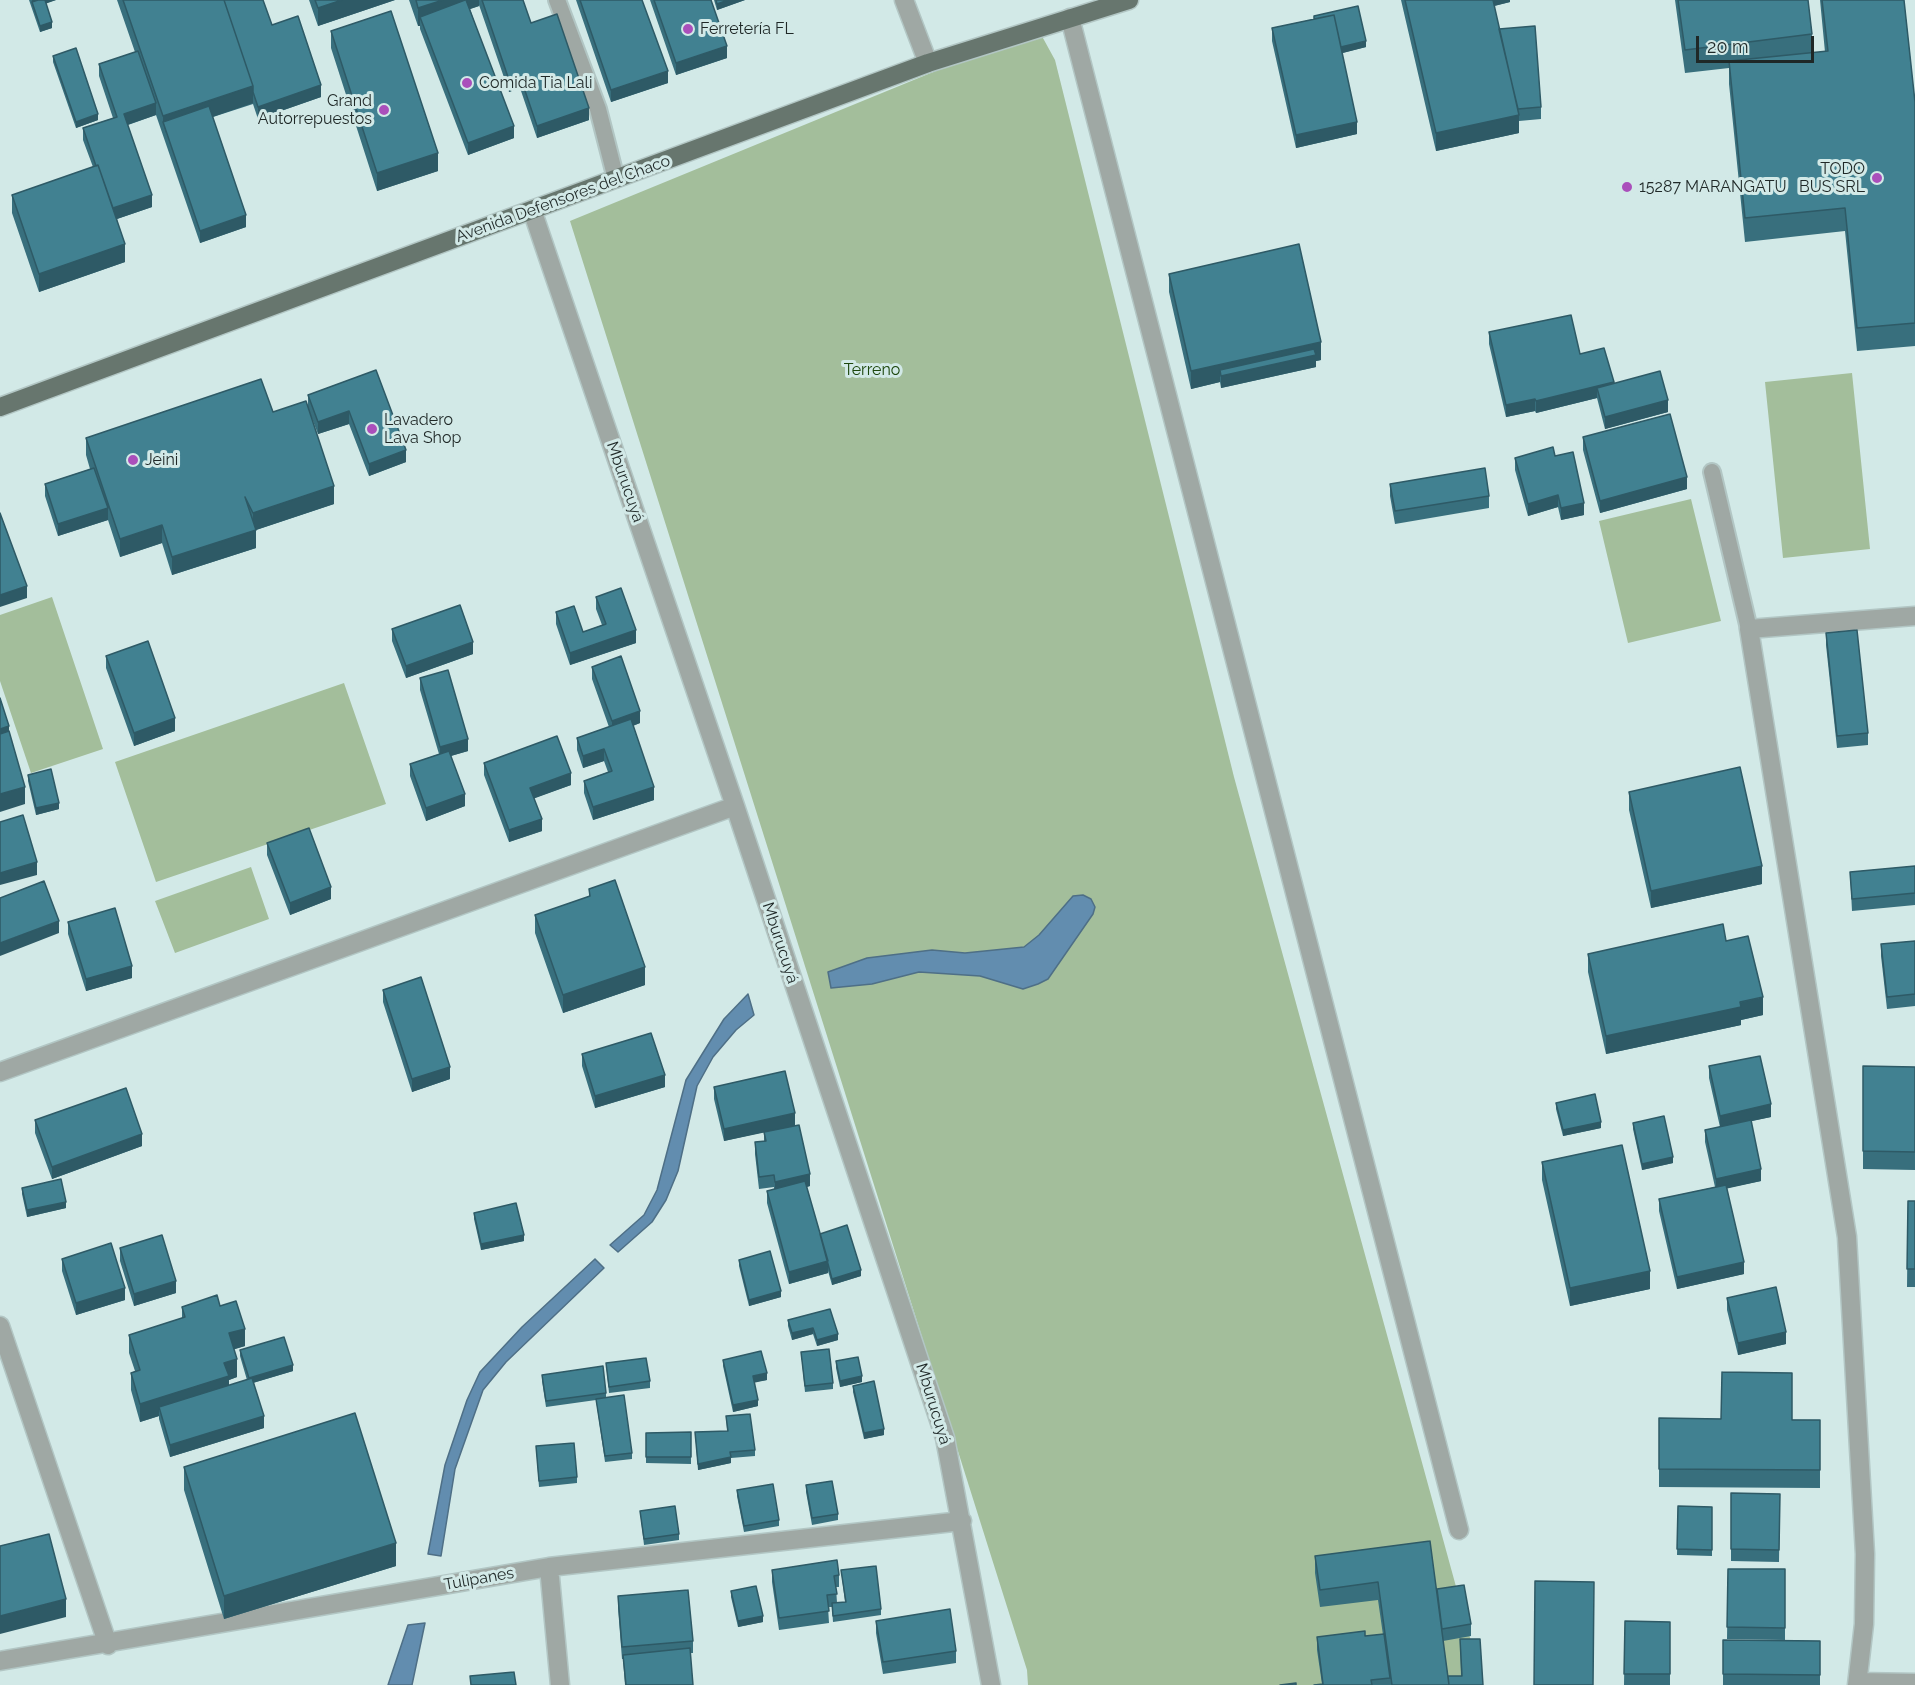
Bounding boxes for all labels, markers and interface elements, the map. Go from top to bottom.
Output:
place label: Ferretería FL [700,19,794,39]
marker: Ferretería FL [681,22,695,36]
scale bar [1699,24,1818,62]
text: 20 m [1707,36,1749,57]
place label: Comida Tia Lali [479,73,592,93]
marker: Comida Tia Lali [460,76,474,90]
place label: Grand Autorrepuestos [258,91,372,129]
marker: Grand Autorrepuestos [377,103,391,117]
street label: Avenida Defensores del Chaco [453,151,673,247]
place label: TODO BUS SRL [1799,159,1865,197]
marker: TODO BUS SRL [1870,171,1884,185]
place label: 15287 MARANGATU [1639,177,1786,197]
marker: 15287 MARANGATU [1620,180,1634,194]
park label: Terreno [844,360,900,380]
place label: Lavadero Lava Shop [384,410,461,448]
marker: Lavadero Lava Shop [365,422,379,436]
street label: Mburucuyá [602,439,648,525]
place label: Jeini [145,450,178,470]
marker: Jeini [126,453,140,467]
street label: Mburucuyá [758,900,802,986]
street label: Mburucuyá [912,1361,954,1447]
street label: Tulipanes [442,1563,516,1595]

